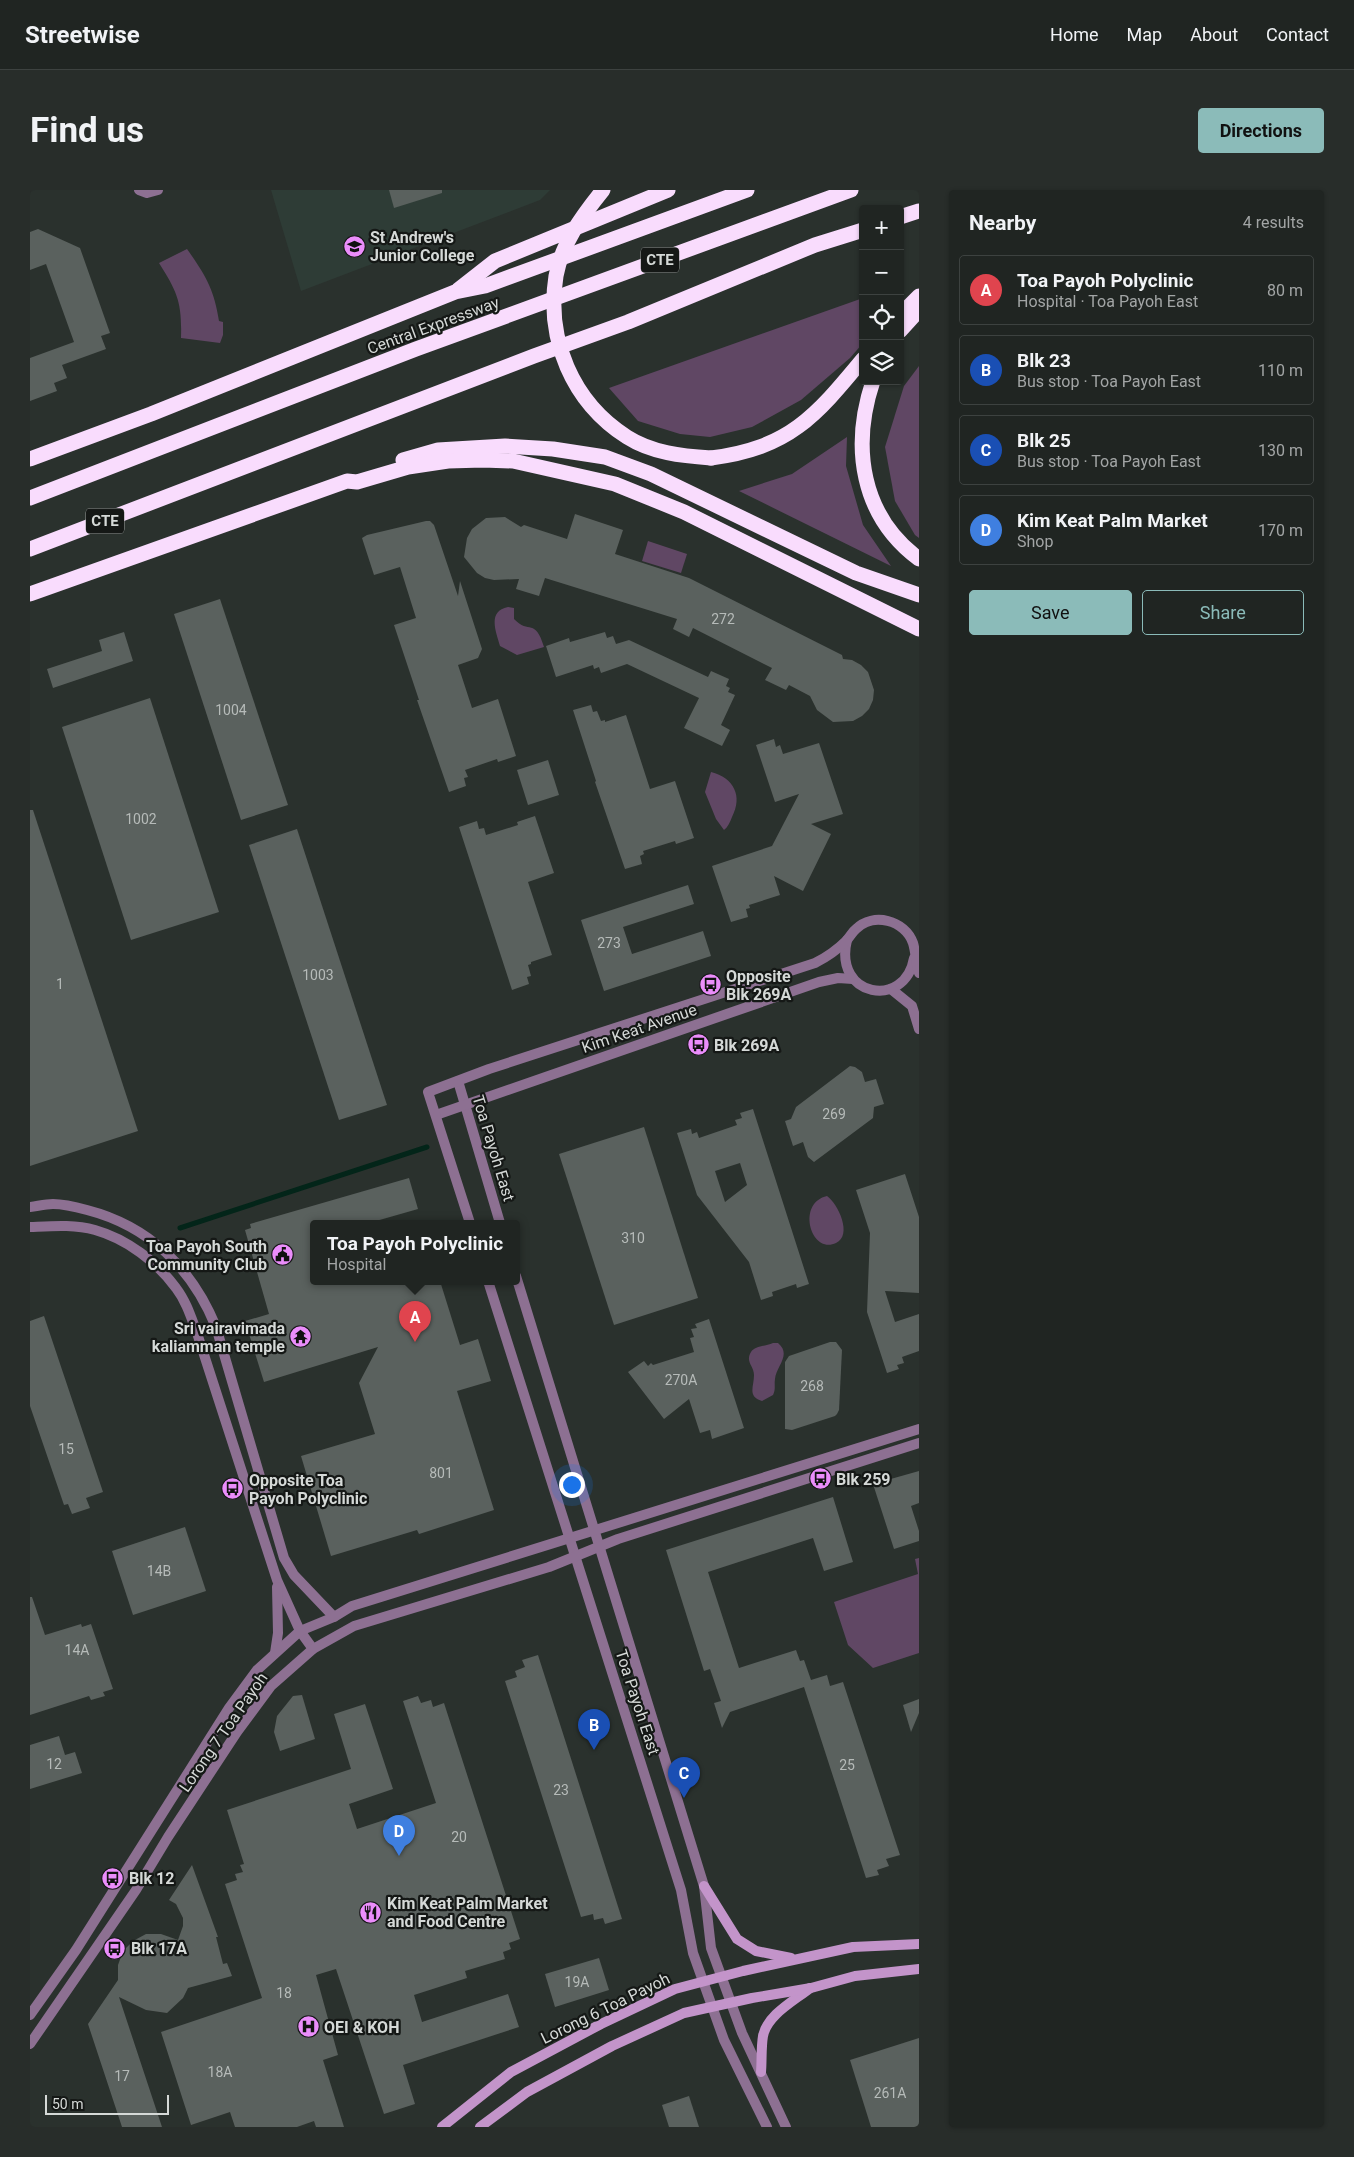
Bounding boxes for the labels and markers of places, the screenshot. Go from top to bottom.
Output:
place label: St Andrew's Junior College [370,228,475,265]
school or university icon: St Andrew's Junior College [342,234,366,258]
place label: Opposite Blk 269A [726,967,792,1004]
bus stop icon: Opposite Blk 269A [698,973,722,997]
bus stop icon: Blk 269A [686,1033,710,1057]
place label: Blk 269A [714,1036,780,1055]
place label: Toa Payoh South Community Club [146,1237,267,1274]
public building icon: Toa Payoh South Community Club [271,1243,295,1267]
pin: A [399,1301,431,1342]
place label: Sri vairavimada kaliamman temple [152,1319,285,1356]
temple icon: Sri vairavimada kaliamman temple [289,1325,313,1349]
bus stop icon: Blk 259 [808,1467,832,1491]
place label: Blk 259 [836,1470,891,1489]
place label: Opposite Toa Payoh Polyclinic [249,1471,367,1508]
bus stop icon: Opposite Toa Payoh Polyclinic [221,1477,245,1501]
pin: B [578,1709,610,1750]
pin: C [668,1757,700,1798]
pin: D [383,1815,415,1856]
bus stop icon: Blk 12 [101,1866,125,1890]
place label: Blk 12 [129,1869,174,1888]
place label: Kim Keat Palm Market and Food Centre [387,1894,548,1931]
restaurant icon: Kim Keat Palm Market and Food Centre [359,1900,383,1924]
bus stop icon: Blk 17A [103,1936,127,1960]
place label: Blk 17A [131,1939,187,1958]
hospital icon: OEI & KOH [296,2015,320,2039]
place label: OEI & KOH [324,2018,399,2037]

